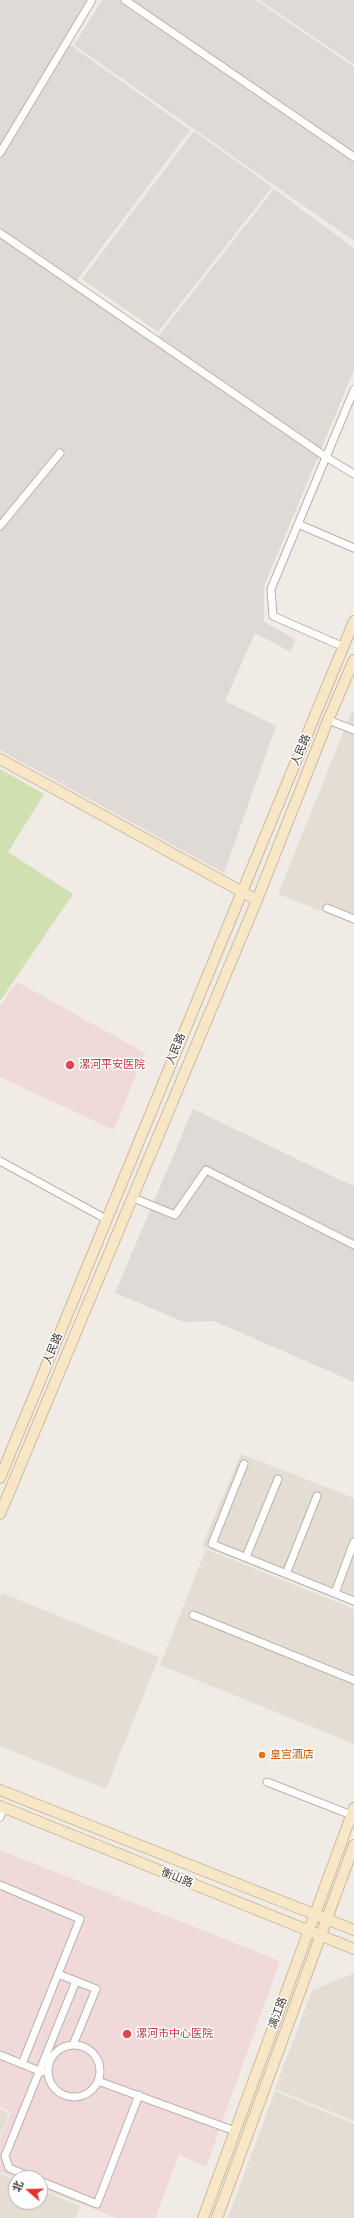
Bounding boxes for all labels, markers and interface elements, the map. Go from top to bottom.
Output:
street label: 人民路 [288,732,314,768]
street label: 人民路 [164,1031,188,1067]
place label: 漯河平安医院 [79,1058,145,1072]
marker: 漯河平安医院 [64,1059,76,1071]
street label: 人民路 [41,1331,65,1367]
place label: 皇宫酒店 [270,1748,314,1762]
marker: 皇宫酒店 [257,1750,267,1760]
street label: 衡山路 [159,1866,195,1890]
street label: 漓江路 [266,1995,290,2031]
place label: 漯河市中心医院 [136,2027,213,2041]
marker: 漯河市中心医院 [121,2028,133,2040]
north arrow [8,2170,48,2210]
text: 北 [9,2179,26,2194]

